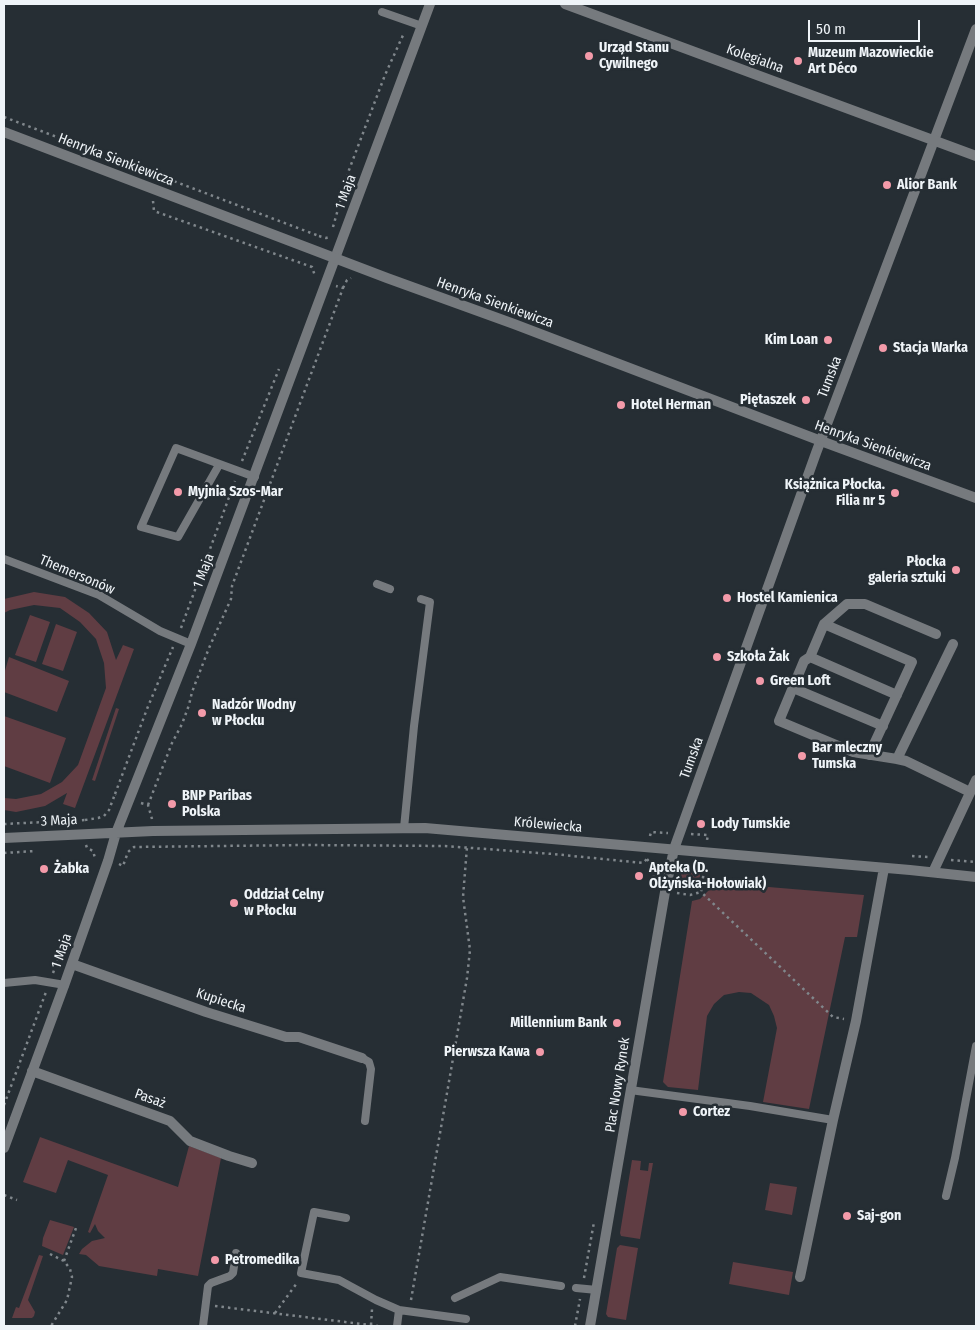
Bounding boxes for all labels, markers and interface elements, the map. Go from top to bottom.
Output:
scale bar [810,10,922,42]
text: 50 m [816,20,846,38]
place label: Urząd Stanu Cywilnego [599,40,669,72]
street label: Kolegialna [724,41,786,77]
place label: Muzeum Mazowieckie Art Déco [808,45,934,78]
marker: Urząd Stanu Cywilnego [583,50,595,62]
marker: Muzeum Mazowieckie Art Déco [792,55,804,67]
street label: Henryka Sienkiewicza [56,130,176,190]
street label: 1 Maja [332,172,360,212]
place label: Alior Bank [897,177,957,193]
marker: Alior Bank [881,179,893,191]
street label: Henryka Sienkiewicza [434,274,556,332]
place label: Kim Loan [765,332,818,348]
marker: Kim Loan [822,334,834,346]
place label: Stacja Warka [893,340,968,356]
marker: Stacja Warka [877,342,889,354]
street label: Tumska [814,354,846,400]
place label: Piętaszek [740,392,796,408]
marker: Piętaszek [800,394,812,406]
place label: Hotel Herman [631,397,711,413]
marker: Hotel Herman [615,399,627,411]
street label: Henryka Sienkiewicza [812,417,934,475]
place label: Książnica Płocka. Filia nr 5 [785,477,885,510]
place label: Myjnia Szos-Mar [188,484,283,500]
marker: Myjnia Szos-Mar [172,486,184,498]
marker: Książnica Płocka. Filia nr 5 [889,487,901,499]
street label: 1 Maja [190,551,218,591]
street label: Themersonów [37,552,117,598]
place label: Płocka galeria sztuki [868,554,946,586]
marker: Płocka galeria sztuki [950,564,962,576]
place label: Hostel Kamienica [737,590,838,606]
marker: Hostel Kamienica [721,592,733,604]
place label: Szkoła Żak [727,649,789,665]
marker: Szkoła Żak [711,651,723,663]
place label: Green Loft [770,673,831,689]
marker: Green Loft [754,675,766,687]
place label: Nadzór Wodny w Płocku [212,697,296,730]
marker: Nadzór Wodny w Płocku [196,707,208,719]
street label: Tumska [677,735,707,781]
place label: Bar mleczny Tumska [812,740,882,772]
marker: Bar mleczny Tumska [796,750,808,762]
place label: BNP Paribas Polska [182,788,252,820]
marker: BNP Paribas Polska [166,798,178,810]
street label: 3 Maja [40,812,78,830]
street label: Królewiecka [513,814,583,836]
place label: Lody Tumskie [711,816,790,832]
marker: Lody Tumskie [695,818,707,830]
place label: Apteka (D. Olżyńska-Hołowiak) [649,860,766,892]
place label: Żabka [54,861,89,877]
marker: Żabka [38,863,50,875]
marker: Apteka (D. Olżyńska-Hołowiak) [633,870,645,882]
place label: Oddział Celny w Płocku [244,887,324,920]
marker: Oddział Celny w Płocku [228,897,240,909]
street label: 1 Maja [48,931,76,971]
street label: Kupiecka [194,985,248,1017]
place label: Millennium Bank [510,1015,607,1031]
marker: Millennium Bank [611,1017,623,1029]
street label: Plac Nowy Rynek [602,1036,634,1134]
place label: Pierwsza Kawa [444,1044,530,1060]
marker: Pierwsza Kawa [534,1046,546,1058]
street label: Pasaż [132,1086,168,1112]
place label: Cortez [693,1104,730,1120]
marker: Cortez [677,1106,689,1118]
place label: Saj-gon [857,1208,901,1224]
marker: Saj-gon [841,1210,853,1222]
place label: Petromedika [225,1252,299,1268]
marker: Petromedika [209,1254,221,1266]

